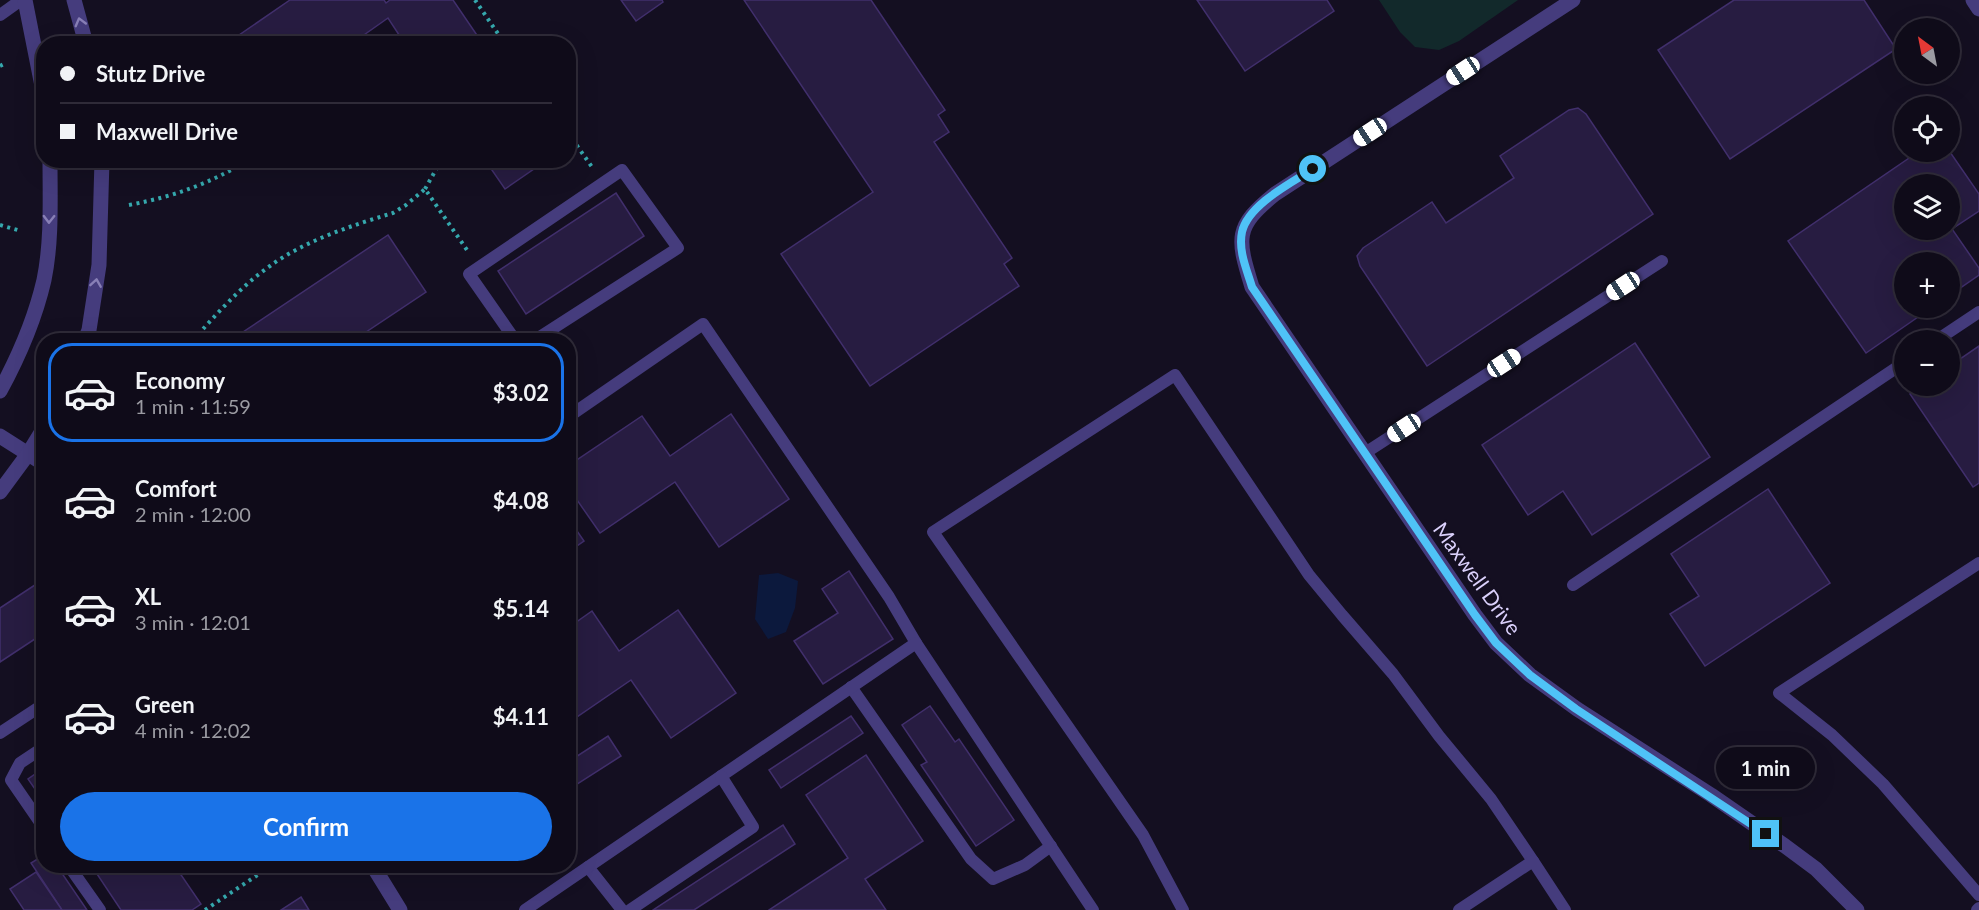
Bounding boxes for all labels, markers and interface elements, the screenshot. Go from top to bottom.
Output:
one-way arrow [75,17,87,28]
north arrow [1894,18,1960,84]
map controls [1894,18,1960,396]
car [1443,54,1483,88]
text: Stutz Drive [96,60,205,87]
button: locate [1894,96,1960,162]
car [1350,115,1390,149]
text: Maxwell Drive [96,118,238,145]
route start [1299,155,1326,182]
button: layers [1894,174,1960,240]
one-way arrow [43,214,55,223]
button: + [1894,252,1960,318]
car [1603,269,1643,303]
one-way arrow [90,279,102,288]
button: − [1894,330,1960,396]
car [1484,346,1524,380]
icon: car [63,366,117,420]
text: Economy [135,367,225,394]
text: $3.02 [493,379,549,406]
text: 1 min · 11:59 [135,394,251,418]
car [1384,411,1424,445]
icon: car [63,474,117,528]
text: Comfort [135,475,217,502]
text: $4.08 [493,487,549,514]
text: 2 min · 12:00 [135,502,251,526]
street label: Maxwell Drive [1429,517,1527,639]
icon: car [63,582,117,636]
text: XL [135,583,161,610]
text: $5.14 [493,595,549,622]
text: 3 min · 12:01 [135,610,251,634]
icon: car [63,690,117,744]
text: Green [135,691,195,718]
text: $4.11 [493,703,549,730]
text: 4 min · 12:02 [135,718,251,742]
callout: 1 min [1716,747,1816,789]
text: 1 min [1741,756,1790,780]
button: Confirm [60,792,552,861]
route end [1752,820,1779,847]

